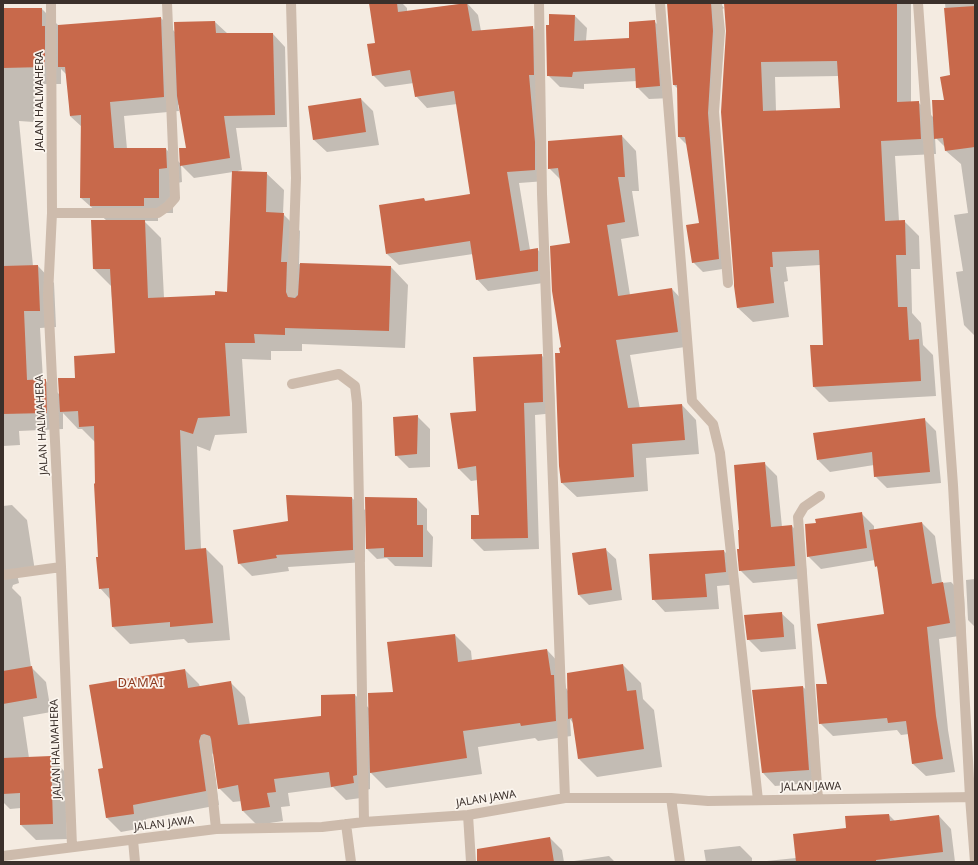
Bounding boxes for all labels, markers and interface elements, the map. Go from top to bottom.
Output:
street label: JALAN HALMAHERA [33,51,47,151]
street label: JALAN HALMAHERA [33,375,51,475]
district label: DAMAI [117,675,165,691]
street label: JALAN HALMAHERA [48,699,64,799]
street label: JALAN JAWA [781,780,841,794]
street label: JALAN JAWA [455,788,517,810]
street label: JALAN JAWA [133,814,195,834]

